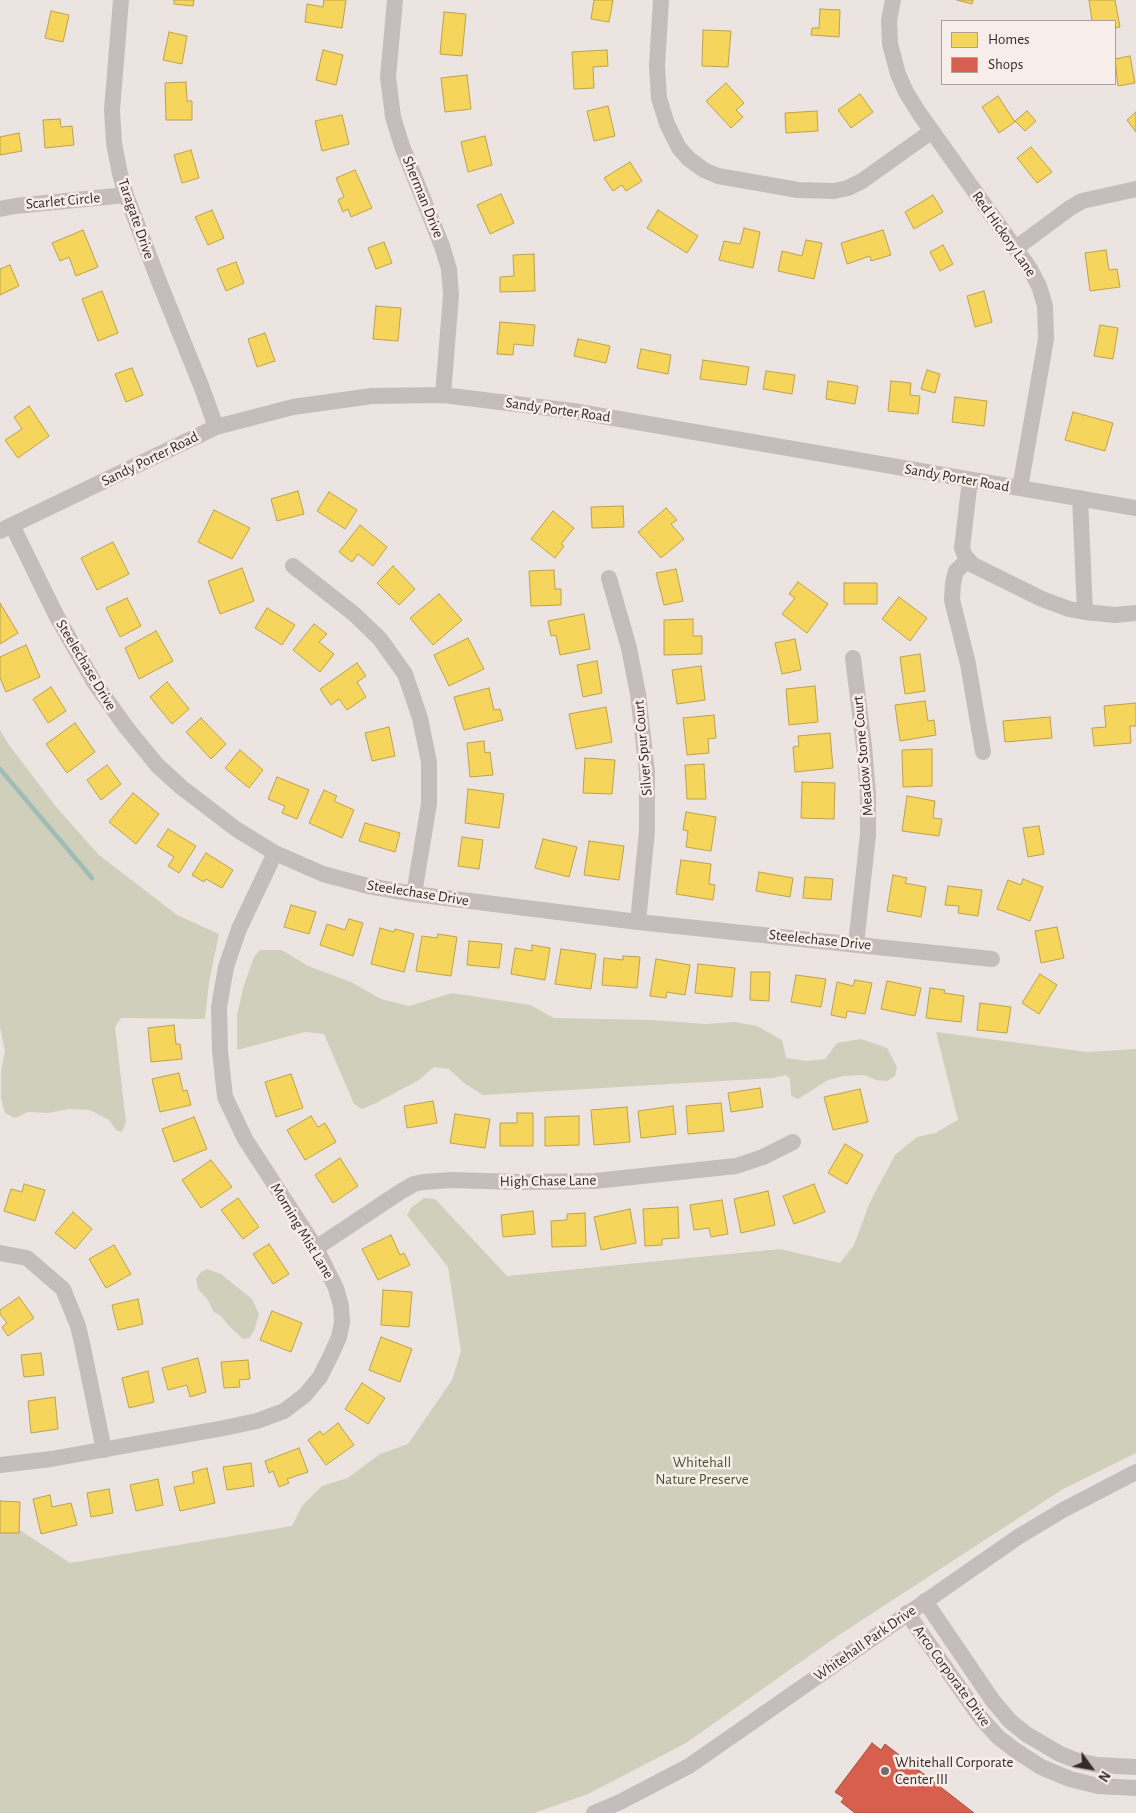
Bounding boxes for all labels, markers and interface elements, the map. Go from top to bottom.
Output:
legend [941,20,1116,85]
text: Homes [988,32,1030,47]
text: Shops [988,57,1023,72]
street label: Sherman Drive [398,153,448,241]
street label: Taragate Drive [114,176,158,262]
street label: Red Hickory Lane [968,188,1040,280]
street label: Scarlet Circle [25,189,101,213]
street label: Sandy Porter Road [504,394,612,426]
street label: Sandy Porter Road [99,428,201,490]
street label: Sandy Porter Road [903,460,1011,496]
street label: Steelechase Drive [52,616,120,714]
street label: Meadow Stone Court [849,695,877,817]
street label: Silver Spur Court [630,699,656,797]
street label: Steelechase Drive [366,876,470,910]
street label: Steelechase Drive [768,926,872,954]
street label: High Chase Lane [500,1171,596,1191]
street label: Morning Mist Lane [266,1180,338,1282]
park label: Whitehall Nature Preserve [655,1453,749,1488]
street label: Whitehall Park Drive [811,1601,919,1685]
street label: Arco Corporate Drive [909,1622,995,1730]
north arrow [1066,1743,1116,1793]
place label: Whitehall Corporate Center III [895,1753,1013,1788]
marker: Whitehall Corporate Center III [879,1765,891,1777]
text: N [1095,1768,1112,1784]

